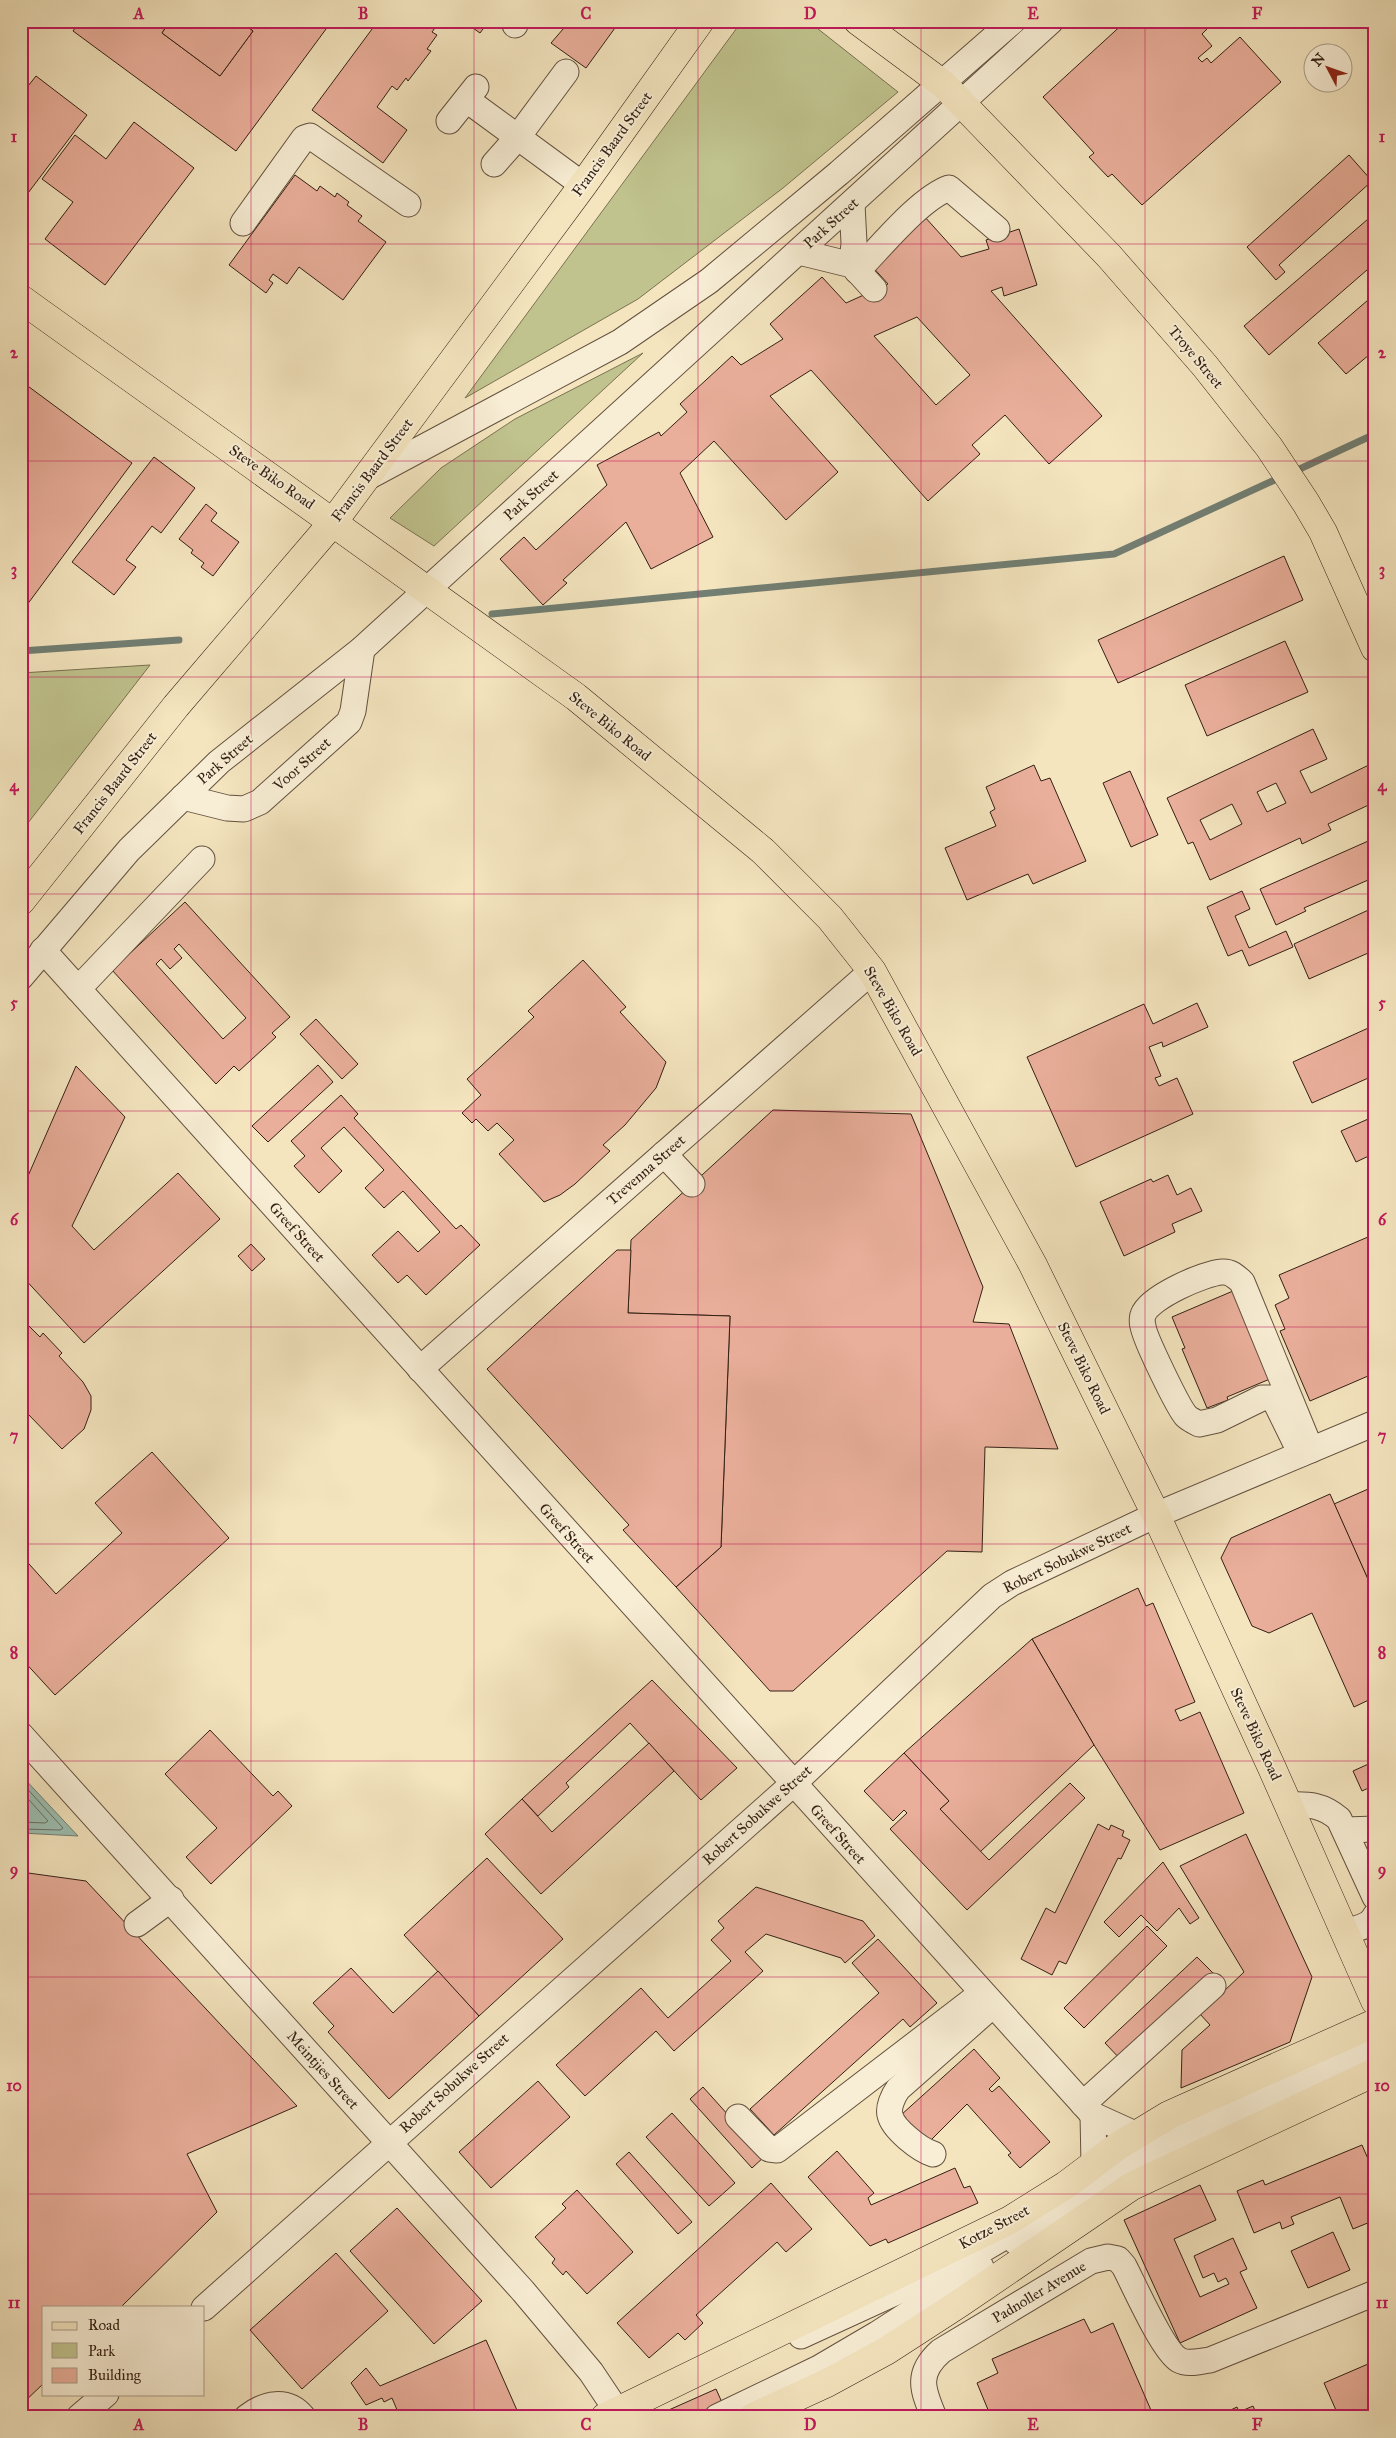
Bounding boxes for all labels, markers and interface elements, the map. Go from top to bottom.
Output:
text: A [133,4,145,23]
text: B [358,4,368,23]
text: C [581,4,592,23]
text: D [804,4,817,23]
text: E [1027,4,1039,23]
text: F [1252,4,1263,23]
north arrow [1304,42,1354,92]
text: N [1308,50,1329,70]
street label: Francis Baard Street [568,88,656,200]
text: 1 [11,127,18,146]
text: 1 [1379,127,1386,146]
street label: Park Street [800,193,863,252]
street label: Troye Street [1164,322,1228,393]
text: 2 [10,343,19,362]
text: 2 [1378,343,1387,362]
street label: Francis Baard Street [327,414,417,525]
street label: Steve Biko Road [226,441,319,513]
street label: Park Street [500,465,563,524]
text: 3 [11,560,17,580]
text: 3 [1379,560,1385,580]
street label: Steve Biko Road [565,687,655,765]
street label: Francis Baard Street [69,728,161,838]
street label: Park Street [194,730,257,788]
street label: Voor Street [269,733,335,795]
text: 4 [10,776,20,796]
text: 4 [1378,776,1388,796]
street label: Steve Biko Road [860,963,926,1059]
text: 5 [10,993,18,1012]
text: 5 [1378,993,1386,1012]
street label: Trevenna Street [603,1131,689,1209]
street label: Greef Street [265,1198,329,1266]
text: 6 [10,1210,19,1229]
text: 6 [1378,1210,1387,1229]
street label: Steve Biko Road [1054,1319,1114,1417]
text: 7 [10,1426,19,1445]
text: 7 [1378,1426,1387,1445]
street label: Greef Street [535,1499,599,1567]
street label: Robert Sobukwe Street [1000,1519,1135,1597]
text: 8 [10,1643,18,1662]
text: 8 [1378,1643,1386,1662]
street label: Steve Biko Road [1227,1685,1286,1784]
street label: Robert Sobukwe Street [699,1761,816,1869]
street label: Greef Street [806,1800,870,1868]
text: 9 [10,1860,18,1880]
text: 9 [1378,1860,1386,1880]
street label: Meintjies Street [283,2027,363,2113]
street label: Robert Sobukwe Street [396,2029,513,2137]
text: 10 [6,2076,22,2095]
text: 10 [1374,2076,1390,2095]
street label: Kotze Street [956,2201,1033,2253]
street label: Padnoller Avenue [989,2257,1089,2327]
text: 11 [8,2293,21,2312]
text: 11 [1376,2293,1389,2312]
legend [42,2306,205,2396]
text: Road [88,2316,120,2334]
text: Park [88,2342,115,2360]
text: Building [88,2366,142,2384]
text: A [133,2415,145,2434]
text: B [358,2415,368,2434]
text: C [581,2415,592,2434]
text: D [804,2415,817,2434]
text: E [1027,2415,1039,2434]
text: F [1252,2415,1263,2434]

